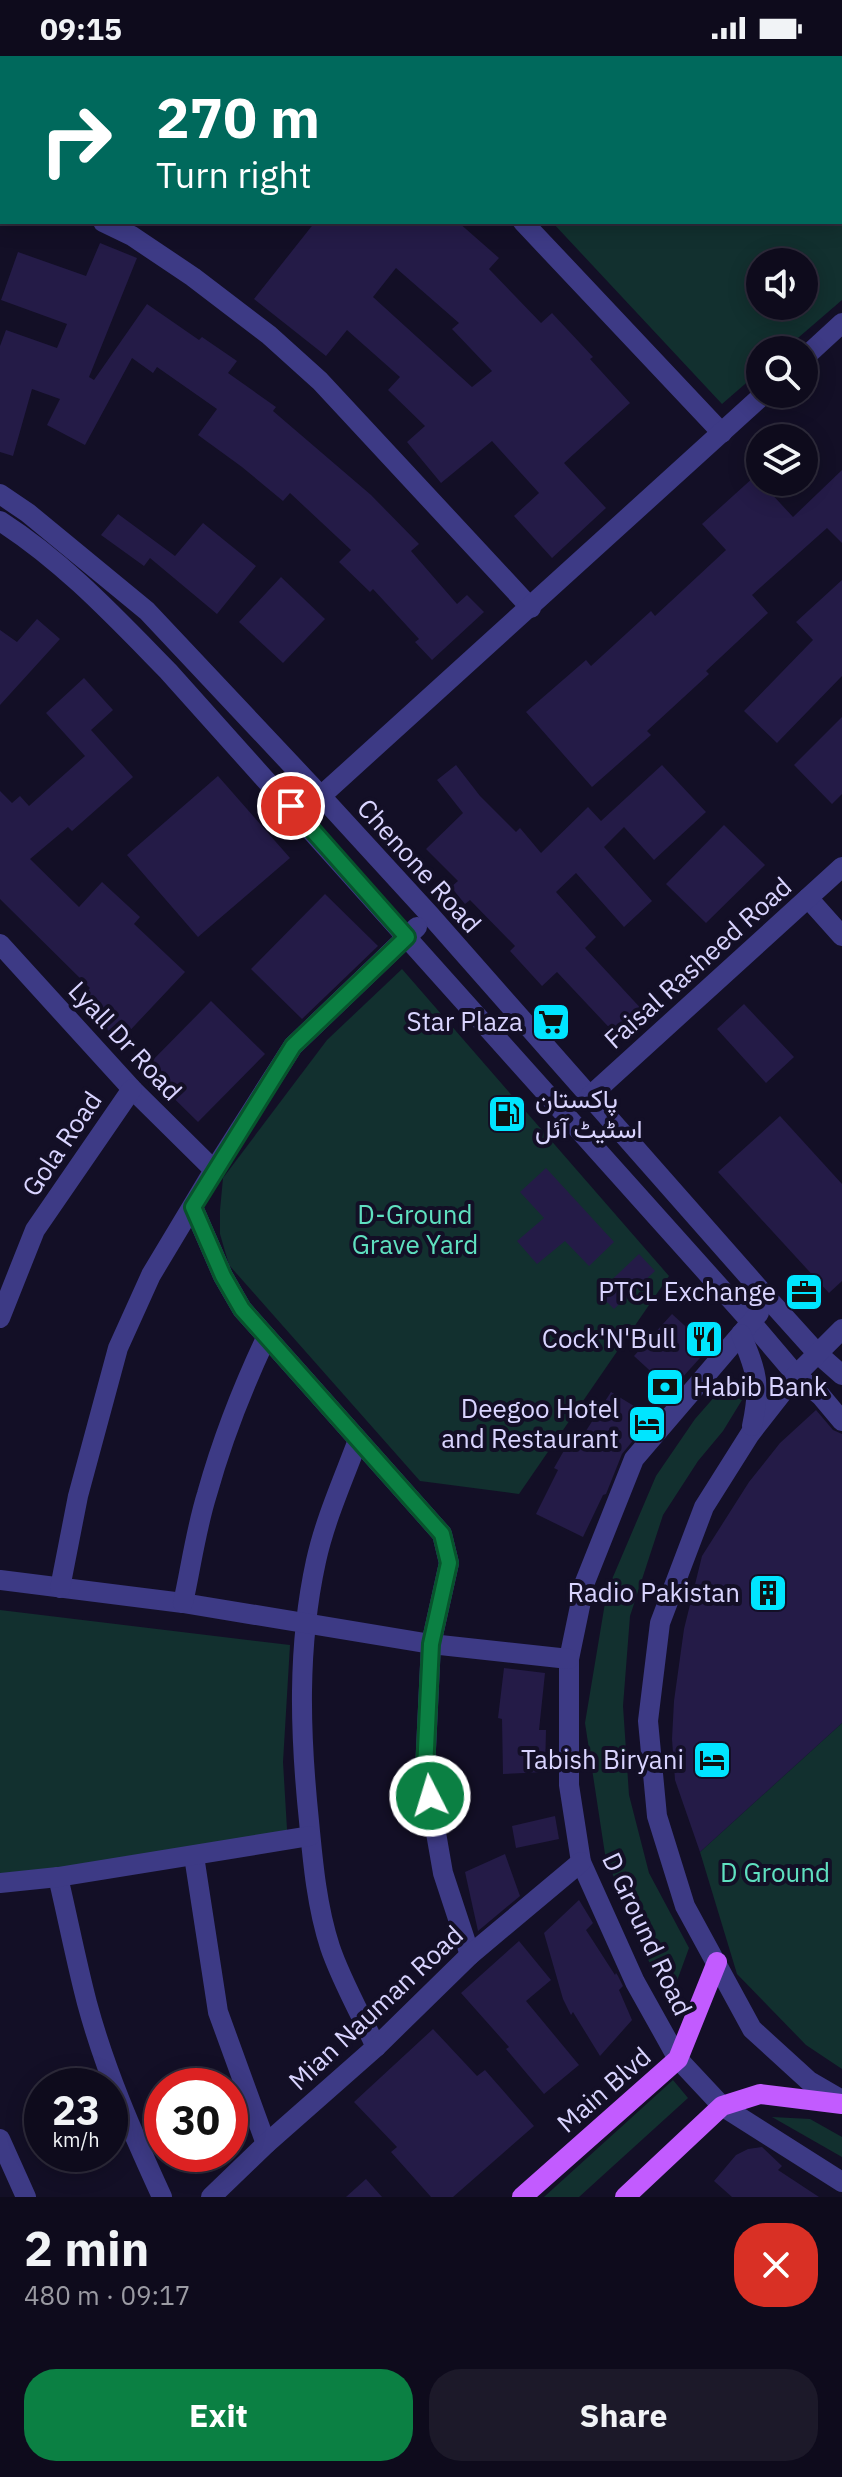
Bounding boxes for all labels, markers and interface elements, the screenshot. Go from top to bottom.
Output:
text: 09:15 [40,9,122,48]
text: 270 m [156,81,320,153]
icon: right [24,88,128,192]
text: Turn right [156,151,312,198]
map controls [746,248,818,496]
button: sound [746,248,818,320]
button: search [746,336,818,408]
button: layers [746,424,818,496]
pin [257,772,325,840]
icon: arrive [269,784,313,828]
street label: Chenone Road [350,791,489,940]
street label: Faisal Rasheed Road [596,869,798,1055]
street label: Lyall Dr Road [62,973,190,1107]
supermarket icon: Star Plaza [530,1001,572,1043]
place label: Star Plaza [407,1004,523,1038]
place label: پاکستان اسٹیٹ آئل [535,1081,643,1145]
street label: Gola Road [14,1084,109,1202]
fuel station icon: پاکستان اسٹیٹ آئل [486,1093,528,1135]
park label: D-Ground Grave Yard [352,1197,478,1261]
office icon: PTCL Exchange [783,1271,825,1313]
place label: PTCL Exchange [598,1274,776,1308]
restaurant icon: Cock'N'Bull [683,1318,725,1360]
place label: Cock'N'Bull [542,1321,676,1355]
bank icon: Habib Bank [644,1366,686,1408]
place label: Habib Bank [693,1369,828,1403]
place label: Deegoo Hotel and Restaurant [441,1391,619,1455]
hotel icon: Deegoo Hotel and Restaurant [626,1403,668,1445]
building icon: Radio Pakistan [747,1572,789,1614]
place label: Radio Pakistan [568,1575,740,1609]
hotel icon: Tabish Biryani [691,1739,733,1781]
place label: Tabish Biryani [521,1742,684,1776]
position arrow [388,1754,472,1838]
street label: D Ground Road [595,1847,701,2021]
park label: D Ground [720,1855,830,1889]
street label: Mian Nauman Road [281,1918,470,2097]
street label: Main Blvd [549,2039,657,2139]
speed limit sign: 30 [144,2068,248,2172]
text: 23 [52,2084,100,2136]
text: km/h [52,2126,100,2153]
text: 2 min [24,2217,149,2279]
button: close [734,2223,818,2307]
text: 480 m · 09:17 [24,2278,190,2312]
button: Exit [24,2369,413,2461]
button: Share [429,2369,818,2461]

